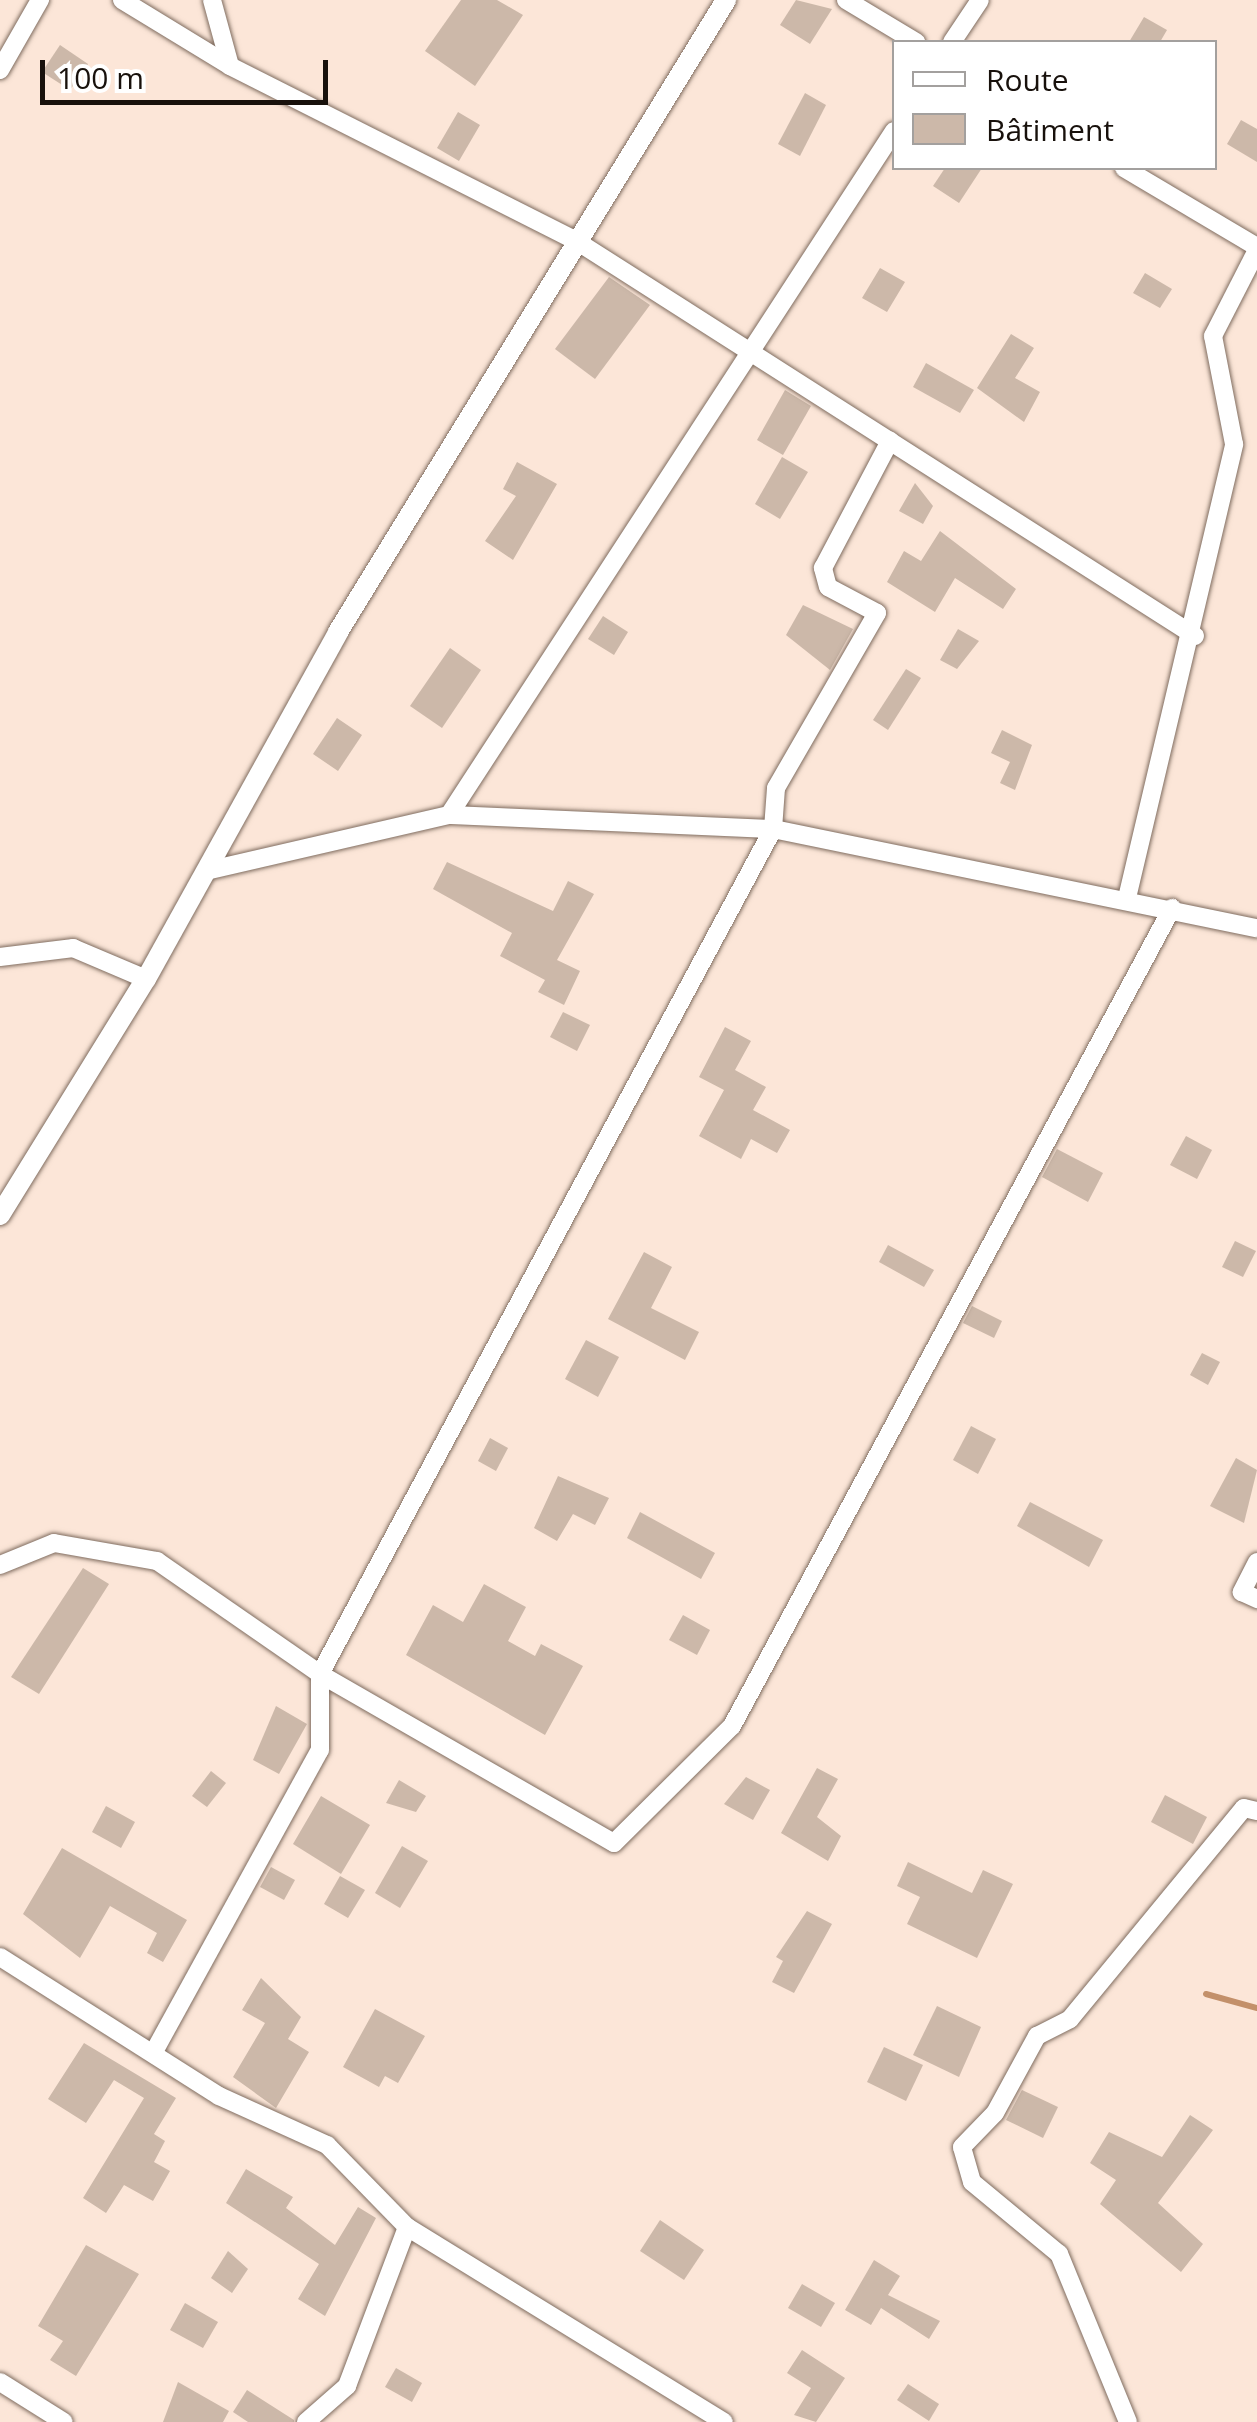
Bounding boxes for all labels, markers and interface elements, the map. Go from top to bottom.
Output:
scale bar [45,40,332,102]
legend [892,40,1217,170]
text: 100 m [57,57,144,98]
text: Route [986,59,1069,100]
text: Bâtiment [986,109,1114,150]

